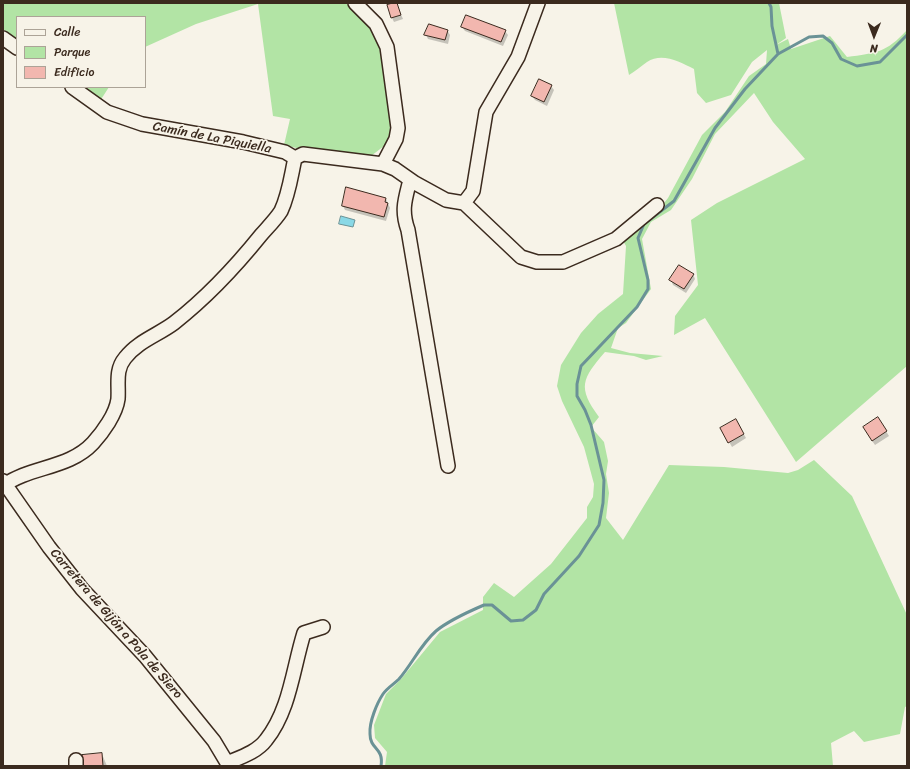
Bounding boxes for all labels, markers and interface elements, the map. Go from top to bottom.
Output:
legend [16,16,146,88]
north arrow [854,16,894,56]
text: Calle [54,21,81,43]
text: N [870,39,878,58]
text: Parque [54,41,90,63]
text: Edificio [54,61,94,83]
street label: Camín de La Piquiella [151,119,273,157]
street label: Carretera de Gijón a Pola de Siero [47,546,185,702]

